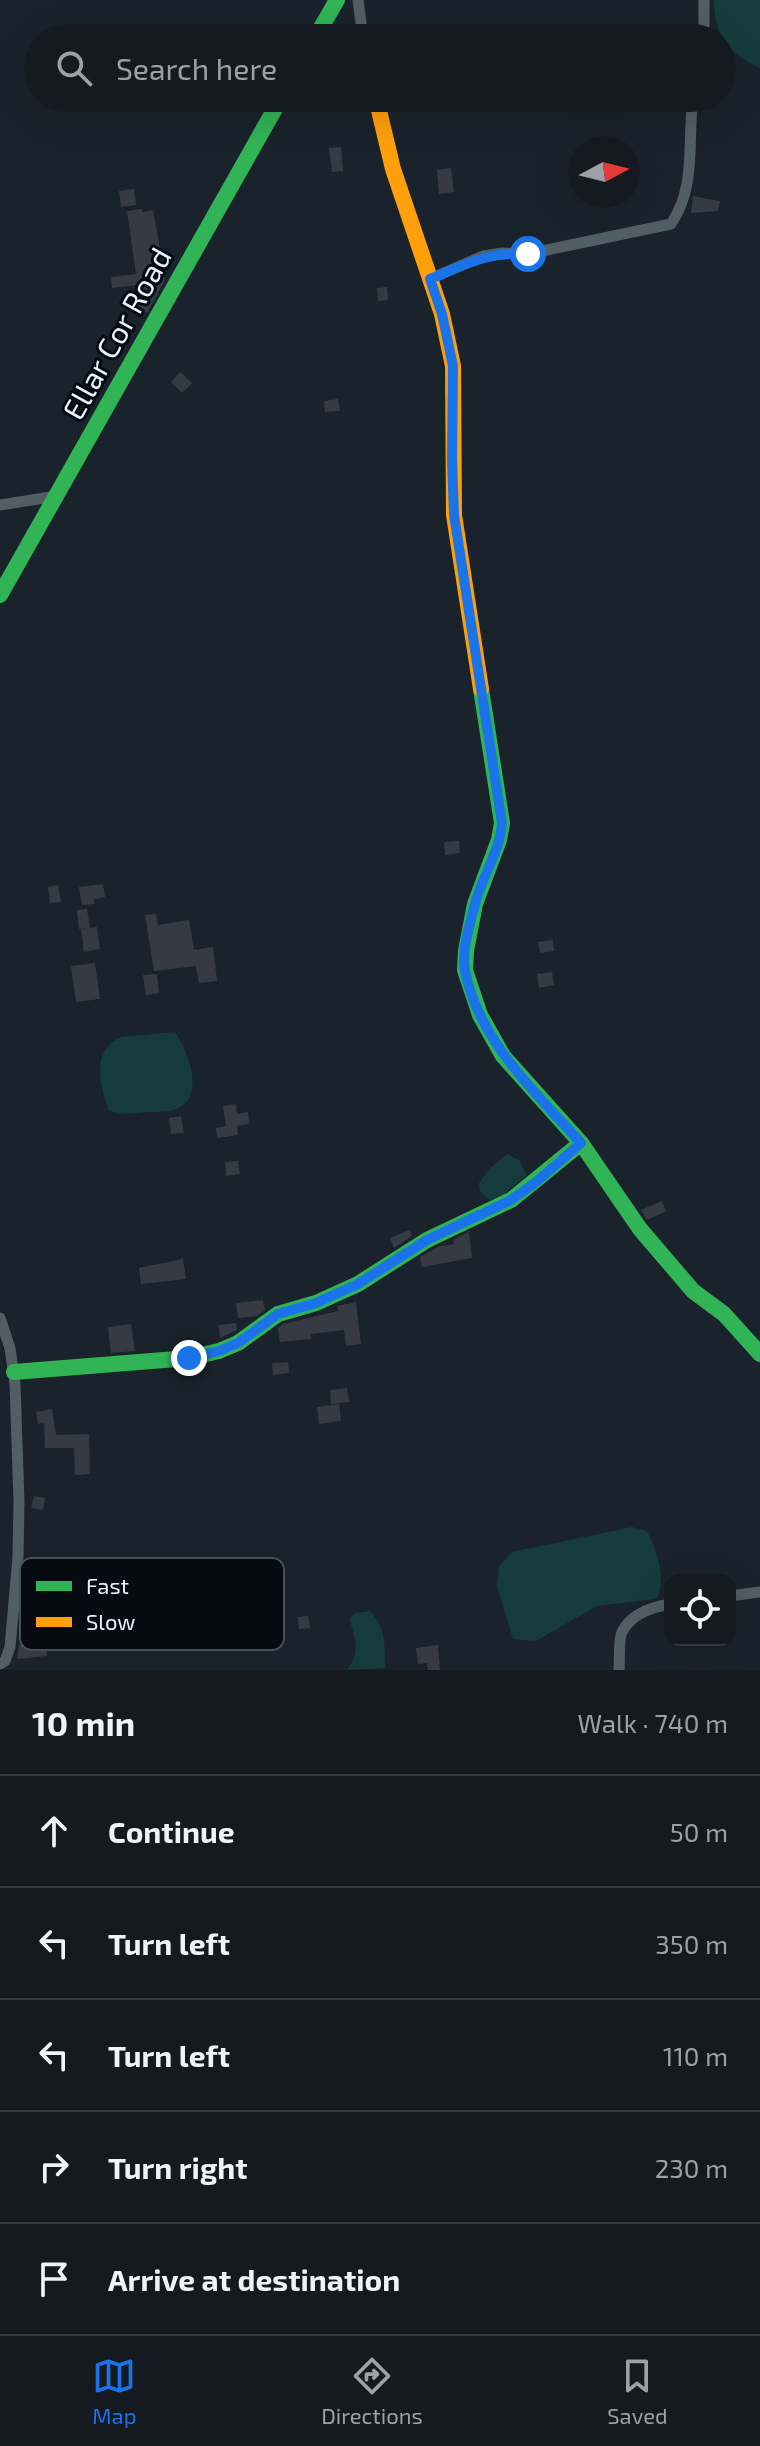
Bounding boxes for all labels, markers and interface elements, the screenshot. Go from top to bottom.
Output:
search box [24,24,736,112]
icon: search [52,46,96,90]
text: Search here [116,50,277,86]
north arrow [568,136,640,208]
route start [510,236,546,272]
street label: Ellar Cor Road [54,241,178,425]
route end [171,1340,207,1376]
legend [20,1558,284,1650]
text: Fast [86,1572,129,1598]
map controls [664,1574,736,1646]
button: locate [664,1574,736,1646]
text: Slow [86,1608,135,1634]
text: 10 min [32,1702,135,1743]
text: Walk · 740 m [577,1707,728,1738]
icon: ahead [32,1809,76,1853]
text: Continue [108,1813,235,1849]
text: 50 m [670,1816,728,1847]
icon: left [32,1921,76,1965]
text: Turn left [108,1925,230,1961]
text: 350 m [655,1928,728,1959]
icon: left [32,2033,76,2077]
text: Turn left [108,2037,230,2073]
text: 110 m [663,2040,728,2071]
icon: right [32,2145,76,2189]
text: Turn right [108,2149,248,2185]
text: 230 m [655,2152,728,2183]
icon: arrive [32,2257,76,2301]
text: Arrive at destination [108,2261,400,2297]
tab: Map [92,2354,136,2428]
tab: Directions [321,2354,423,2428]
tab: Saved [607,2354,668,2428]

